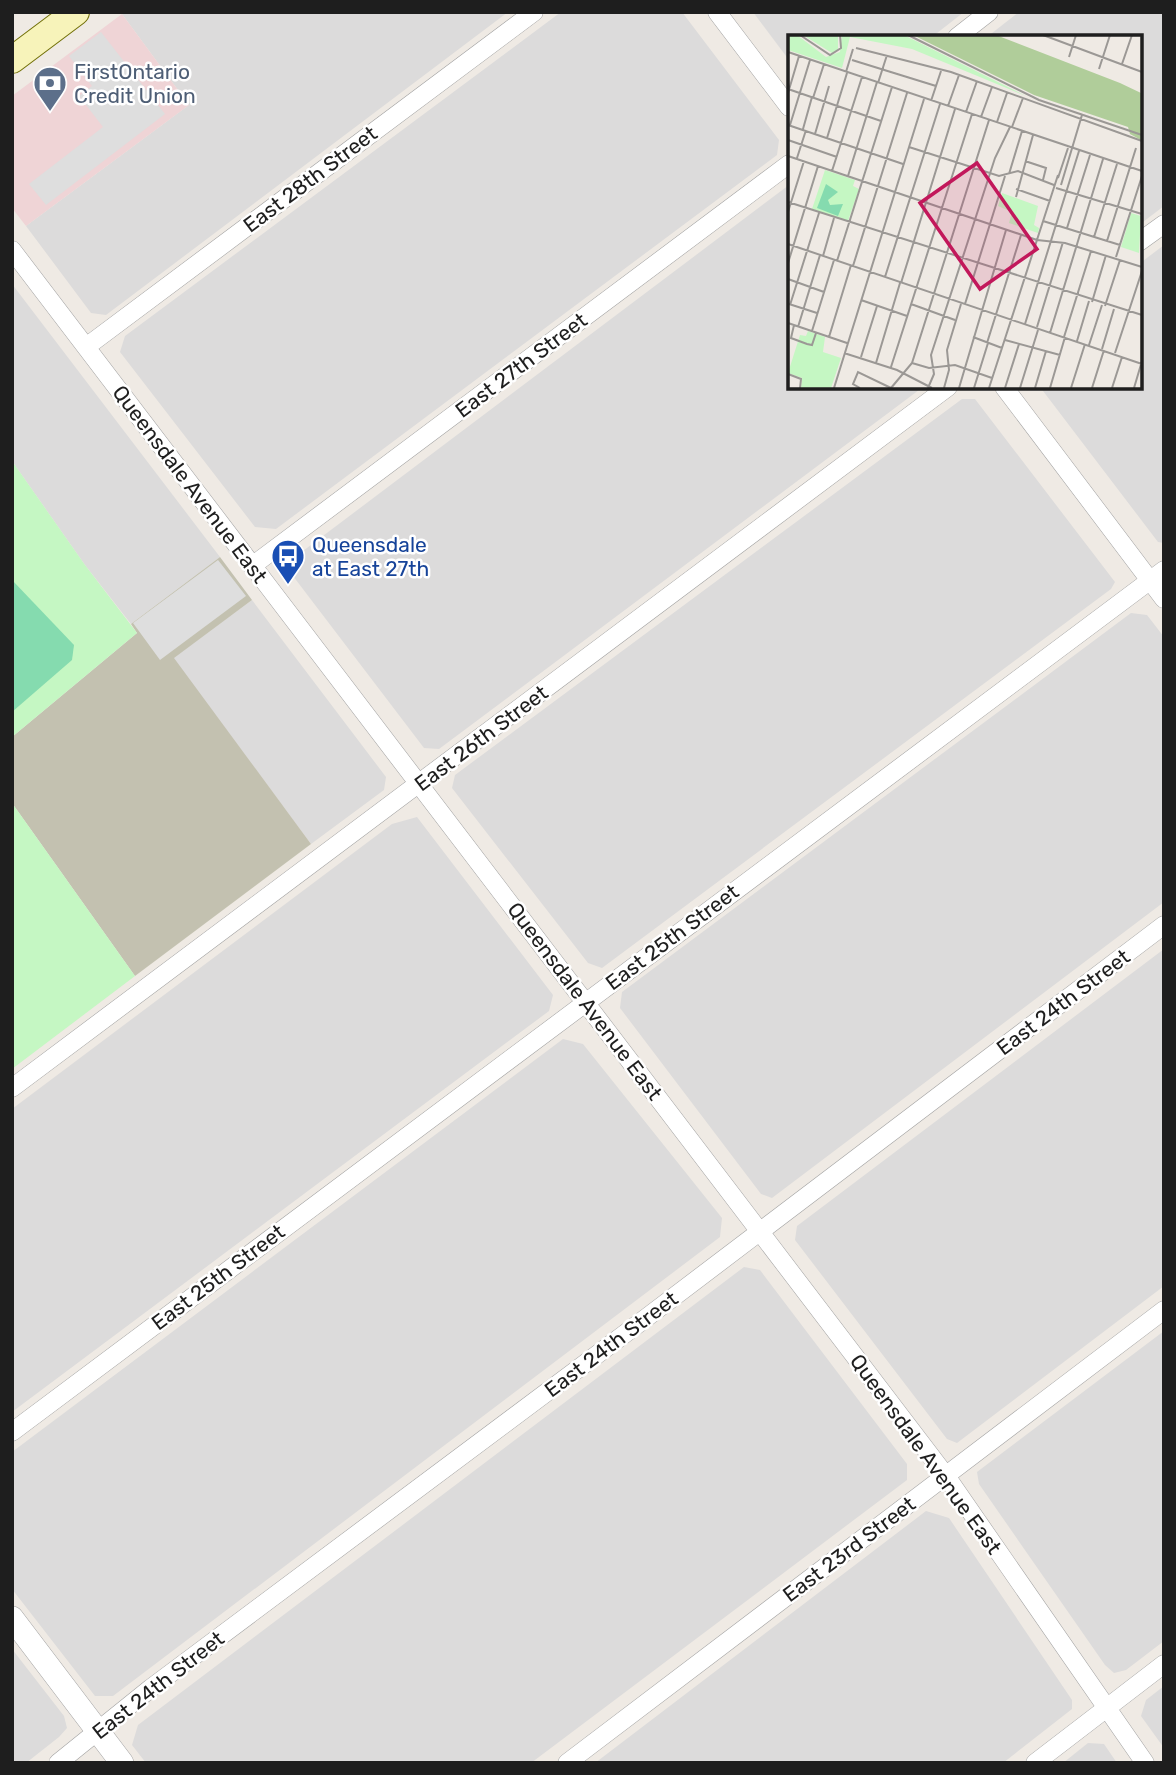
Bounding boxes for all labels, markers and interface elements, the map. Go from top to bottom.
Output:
inset map [788,35,1141,388]
place label: FirstOntario Credit Union [74,59,196,108]
bank icon: FirstOntario Credit Union [31,64,69,113]
street label: East 28th Street [238,121,382,237]
street label: East 27th Street [450,307,592,423]
street label: Queensdale Avenue East [107,380,273,588]
place label: Queensdale at East 27th [312,532,429,581]
bus stop icon: Queensdale at East 27th [269,537,307,586]
street label: East 26th Street [409,680,553,796]
street label: East 25th Street [601,879,743,995]
street label: Queensdale Avenue East [502,897,668,1105]
street label: East 24th Street [991,944,1135,1060]
street label: East 25th Street [147,1219,289,1335]
street label: East 24th Street [539,1286,683,1402]
street label: Queensdale Avenue East [845,1349,1007,1559]
street label: East 23rd Street [778,1491,920,1607]
street label: East 24th Street [87,1626,229,1744]

